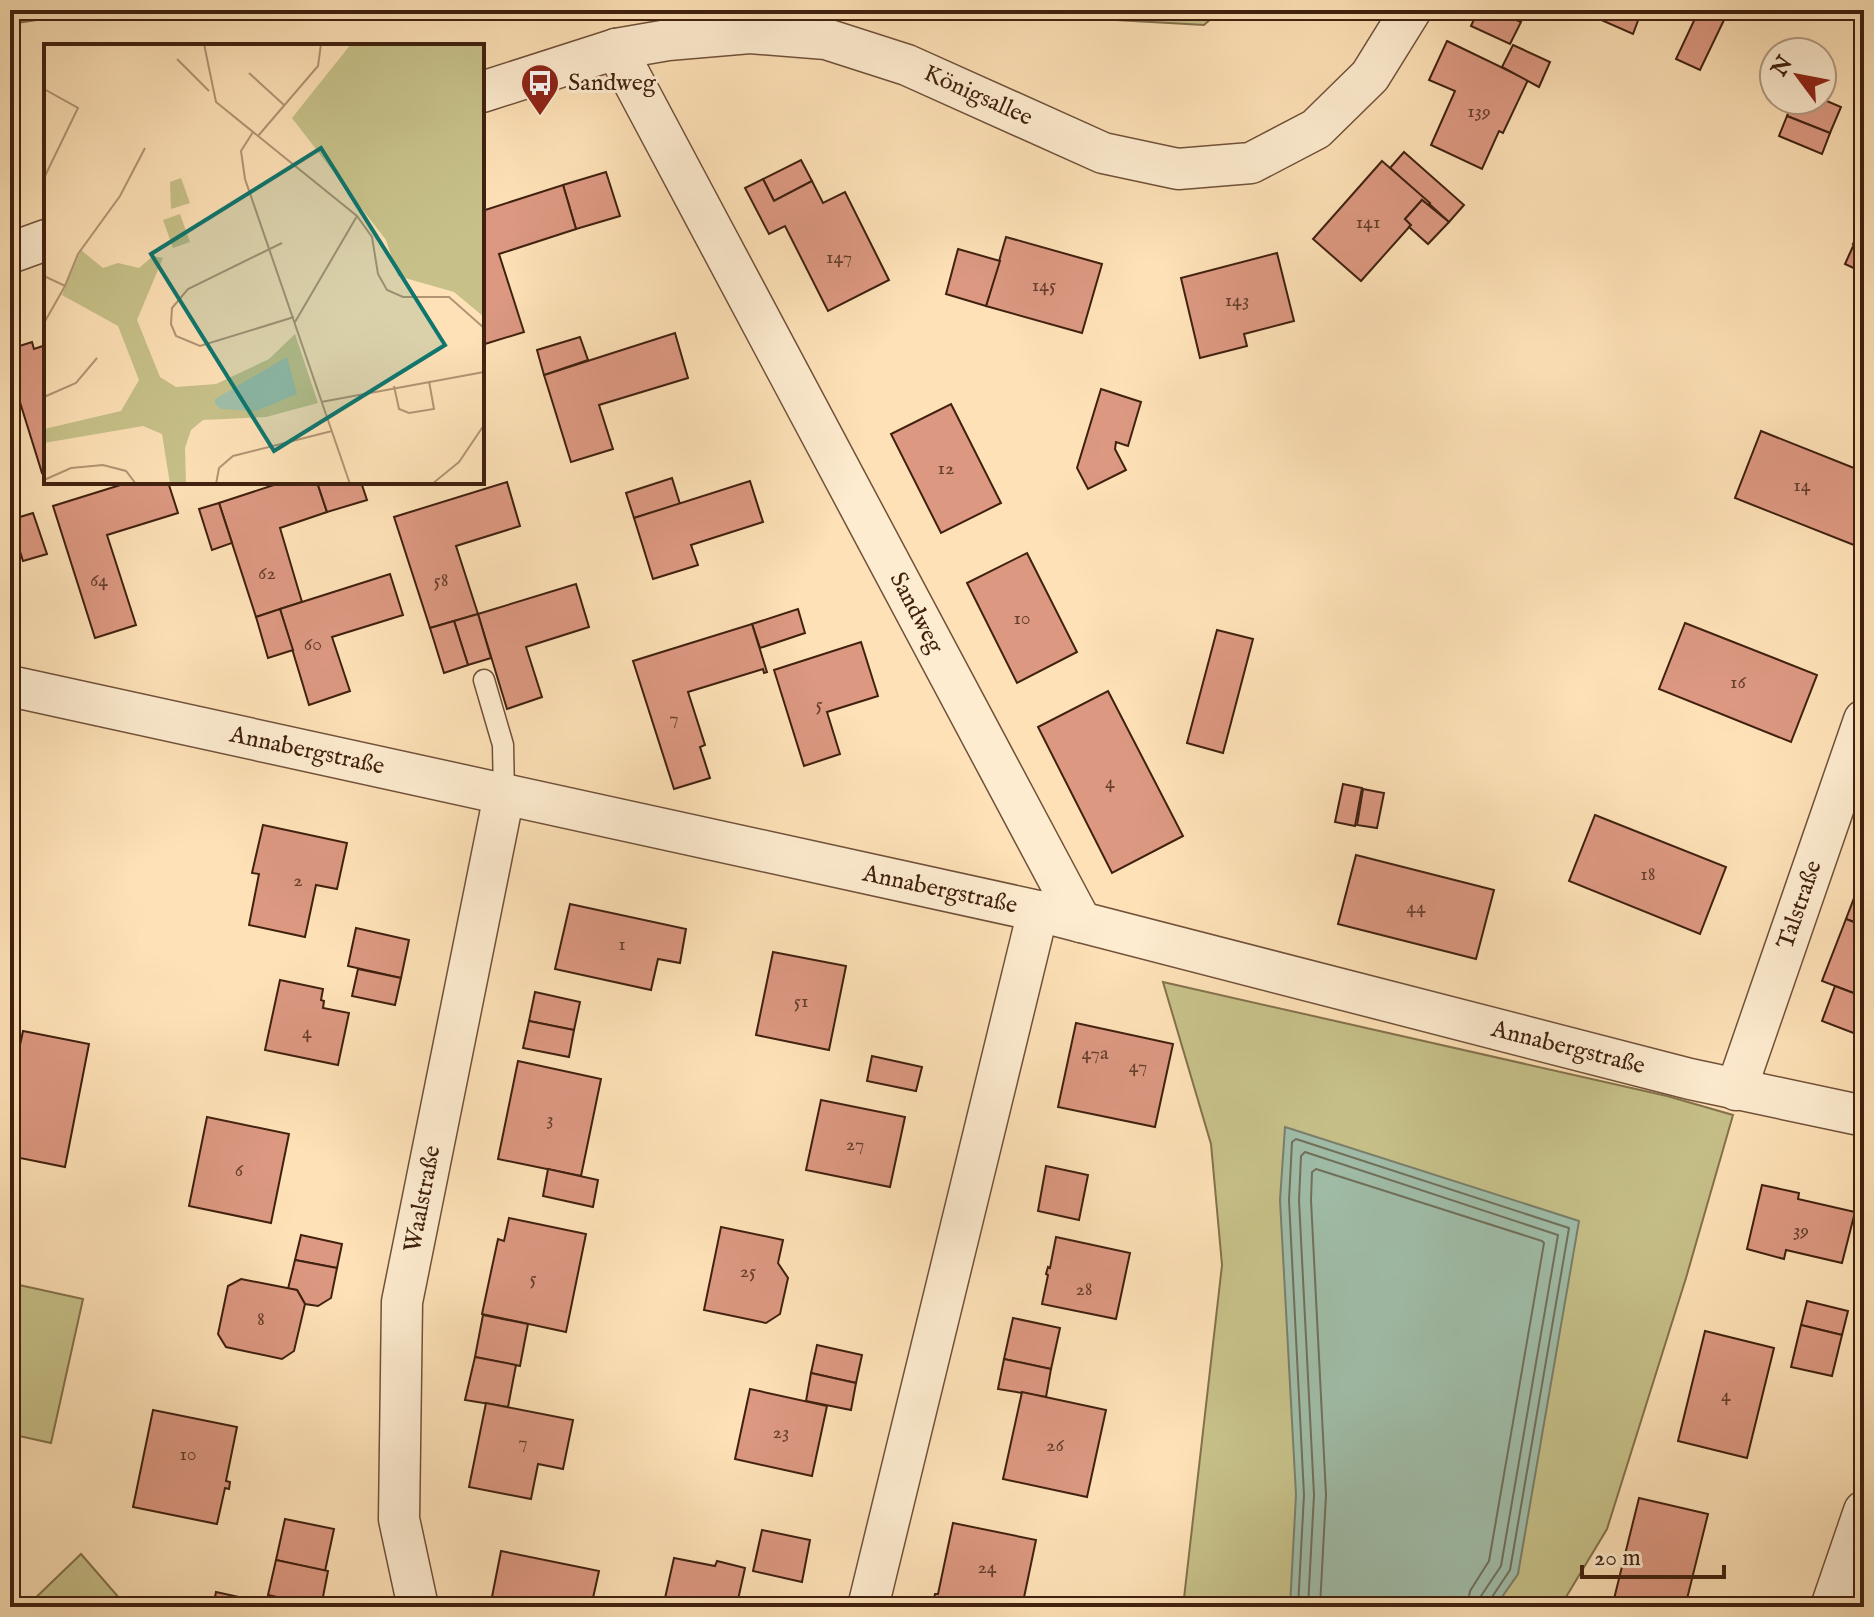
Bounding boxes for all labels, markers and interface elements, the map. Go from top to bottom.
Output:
north arrow [1758,36,1838,116]
inset map [44,44,484,484]
text: N [1765,51,1800,83]
street label: Königsallee [919,58,1037,134]
bus stop icon: Sandweg [519,62,561,117]
place label: Sandweg [568,68,657,99]
house number: 139 [1467,99,1491,124]
house number: 141 [1356,210,1380,235]
house number: 147 [826,245,852,270]
house number: 145 [1032,273,1056,298]
house number: 143 [1225,288,1249,313]
house number: 12 [938,456,954,481]
house number: 14 [1793,473,1811,498]
house number: 62 [258,561,276,586]
street label: Sandweg [882,567,951,660]
house number: 64 [90,568,108,593]
house number: 58 [433,568,449,593]
house number: 10 [1013,606,1031,631]
house number: 60 [304,632,322,657]
house number: 16 [1730,670,1747,695]
house number: 5 [815,692,823,717]
house number: 7 [669,706,679,731]
street label: Annabergstraße [226,719,387,782]
house number: 4 [1105,770,1115,795]
street label: Talstraße [1770,857,1830,953]
street label: Annabergstraße [859,858,1020,921]
house number: 18 [1640,862,1656,887]
house number: 2 [293,868,303,893]
house number: 44 [1406,895,1426,920]
house number: 1 [618,932,626,957]
house number: 51 [794,989,808,1014]
street label: Annabergstraße [1487,1014,1648,1082]
house number: 4 [302,1020,312,1045]
house number: 47a [1081,1041,1109,1066]
house number: 47 [1129,1054,1147,1079]
house number: 3 [546,1107,554,1132]
house number: 27 [846,1132,864,1157]
street label: Waalstraße [397,1143,449,1255]
house number: 6 [235,1158,244,1183]
house number: 39 [1793,1218,1809,1243]
house number: 25 [740,1259,756,1284]
house number: 5 [529,1266,537,1291]
house number: 28 [1075,1277,1093,1302]
house number: 8 [257,1307,265,1332]
house number: 4 [1721,1383,1731,1408]
house number: 23 [773,1420,789,1445]
house number: 7 [518,1430,528,1455]
house number: 26 [1046,1433,1064,1458]
house number: 10 [179,1442,197,1467]
scale bar [1582,1529,1724,1579]
text: 20 m [1594,1543,1641,1574]
house number: 24 [977,1555,997,1580]

